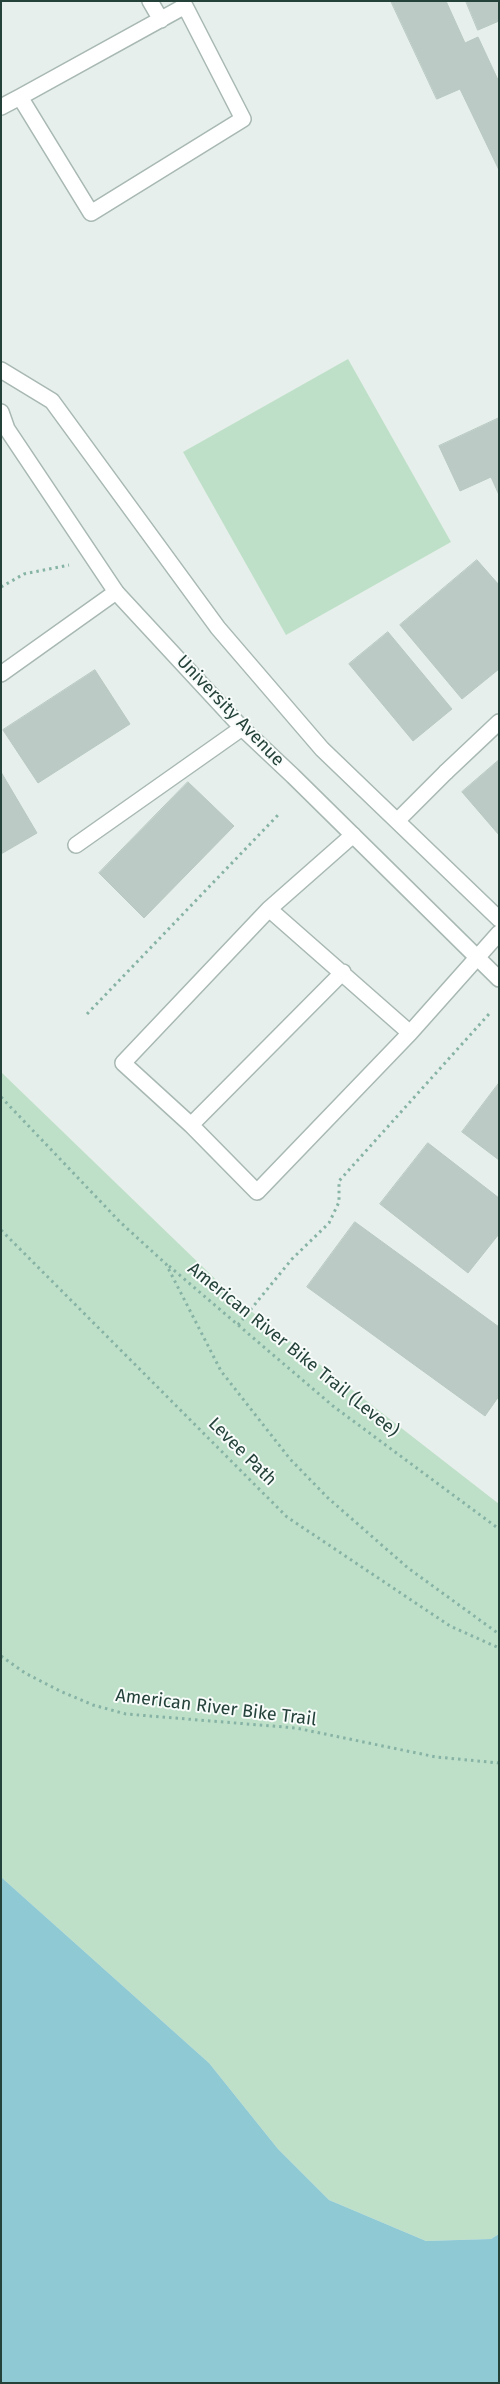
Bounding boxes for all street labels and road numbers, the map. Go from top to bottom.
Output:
street label: University Avenue [171,651,289,771]
street label: American River Bike Trail (Levee) [183,1258,403,1442]
street label: Levee Path [203,1413,281,1491]
street label: American River Bike Trail [114,1685,318,1731]

